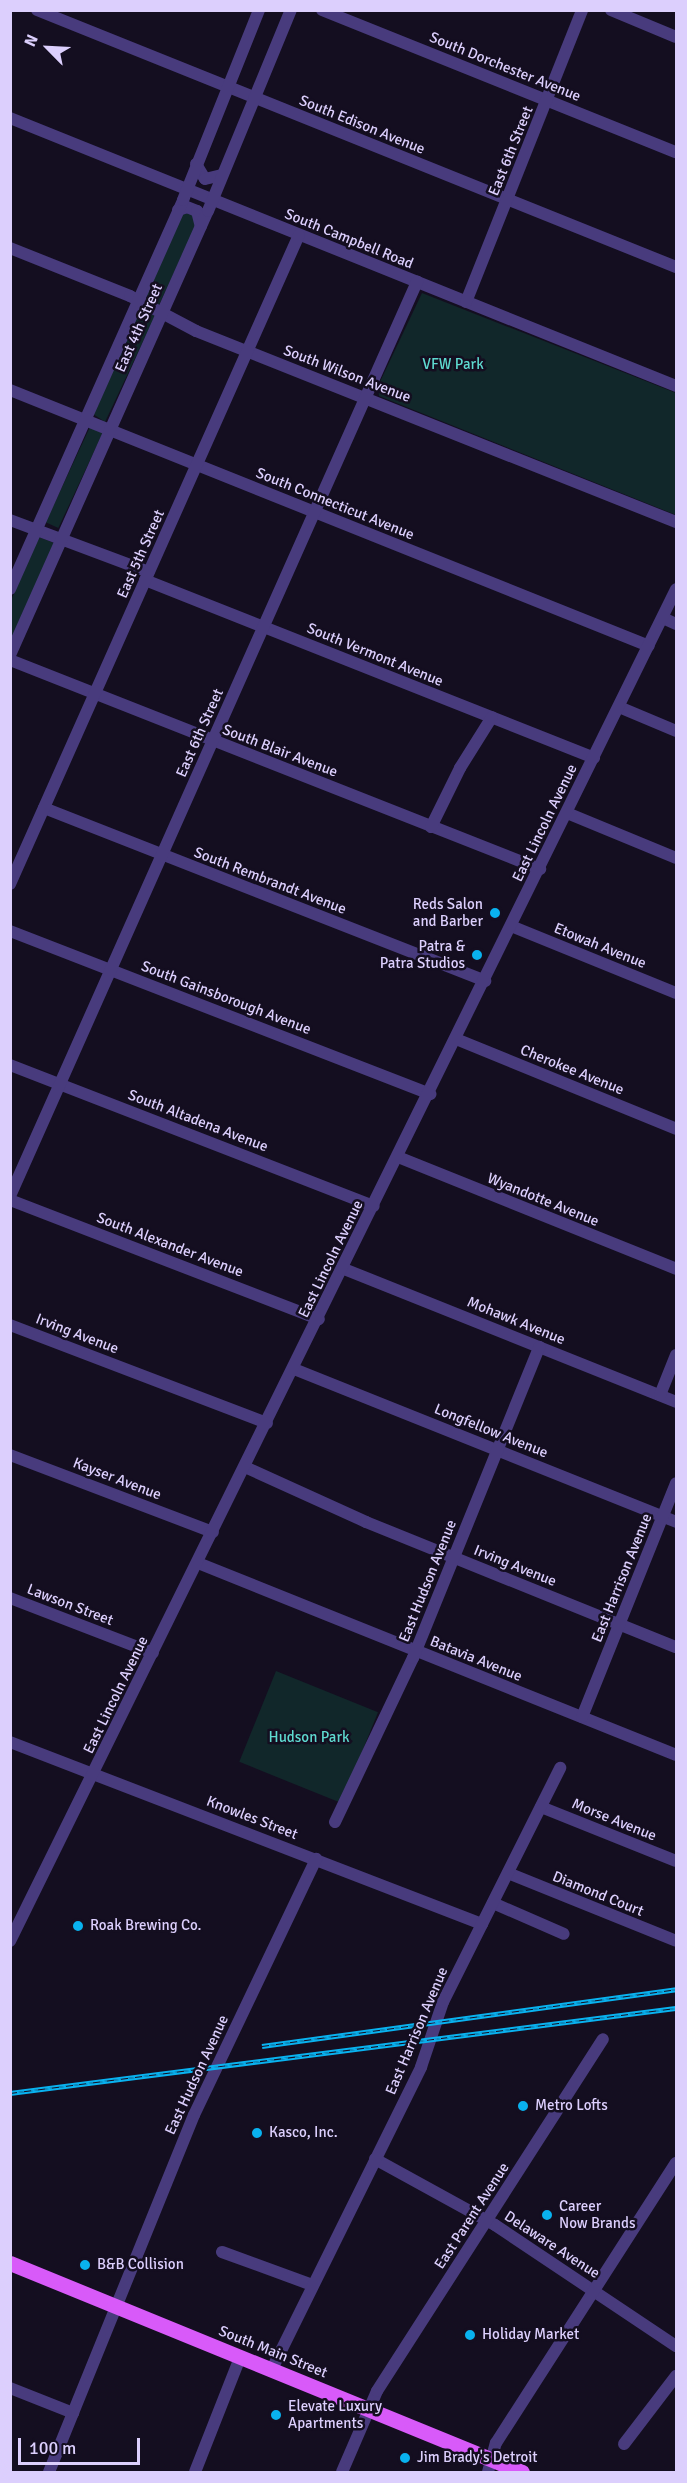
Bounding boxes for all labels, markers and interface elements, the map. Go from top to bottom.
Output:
north arrow [18,18,78,78]
street label: South Dorchester Avenue [427,28,583,106]
text: N [20,32,43,50]
street label: South Edison Avenue [296,92,428,158]
street label: East 6th Street [485,104,537,198]
street label: South Campbell Road [282,205,416,273]
street label: East 4th Street [111,281,167,375]
street label: South Wilson Avenue [281,341,413,407]
park label: VFW Park [422,356,484,374]
street label: South Connecticut Avenue [253,464,417,544]
street label: East 5th Street [113,507,169,601]
street label: South Vermont Avenue [304,619,446,691]
street label: East 6th Street [172,686,228,780]
street label: South Blair Avenue [220,721,340,781]
street label: East Lincoln Avenue [509,761,581,885]
street label: South Rembrandt Avenue [191,844,349,918]
place label: Reds Salon and Barber [413,895,483,930]
marker: Reds Salon and Barber [488,906,502,920]
street label: Etowah Avenue [551,919,649,973]
place label: Patra & Patra Studios [380,937,465,972]
marker: Patra & Patra Studios [470,948,484,962]
street label: South Gainsborough Avenue [139,957,313,1039]
street label: Cherokee Avenue [518,1041,626,1099]
street label: South Altadena Avenue [125,1086,271,1156]
street label: Wyandotte Avenue [484,1169,602,1231]
street label: East Lincoln Avenue [295,1197,367,1321]
street label: South Alexander Avenue [94,1209,246,1281]
street label: Mohawk Avenue [464,1293,568,1349]
street label: Irving Avenue [33,1310,121,1358]
street label: Longfellow Avenue [432,1400,550,1462]
street label: Kayser Avenue [70,1454,164,1504]
street label: East Harrison Avenue [588,1511,656,1645]
street label: East Hudson Avenue [395,1517,461,1645]
street label: Irving Avenue [471,1541,559,1591]
street label: Lawson Street [24,1580,116,1630]
street label: Batavia Avenue [427,1632,525,1686]
street label: East Lincoln Avenue [80,1633,152,1757]
park label: Hudson Park [269,1729,349,1747]
street label: Knowles Street [204,1792,300,1844]
street label: Morse Avenue [569,1795,659,1845]
street label: Diamond Court [550,1868,646,1920]
place label: Roak Brewing Co. [90,1917,201,1935]
marker: Roak Brewing Co. [71,1919,85,1933]
street label: East Harrison Avenue [382,1964,452,2098]
street label: East Hudson Avenue [161,2012,233,2138]
place label: Metro Lofts [535,2097,608,2115]
marker: Metro Lofts [516,2099,530,2113]
place label: Kasco, Inc. [269,2124,338,2142]
marker: Kasco, Inc. [250,2126,264,2140]
street label: East Parent Avenue [431,2159,513,2273]
place label: Career Now Brands [559,2197,636,2232]
street label: Delaware Avenue [501,2207,603,2283]
marker: Career Now Brands [540,2208,554,2222]
place label: B&B Collision [97,2256,184,2274]
marker: B&B Collision [78,2258,92,2272]
street label: South Main Street [216,2322,330,2382]
place label: Holiday Market [482,2326,579,2344]
marker: Holiday Market [463,2328,477,2342]
place label: Elevate Luxury Apartments [288,2397,382,2432]
marker: Elevate Luxury Apartments [269,2408,283,2422]
scale bar [21,2426,142,2464]
text: 100 m [29,2437,76,2459]
place label: Jim Brady's Detroit [417,2449,538,2467]
marker: Jim Brady's Detroit [398,2451,412,2465]

